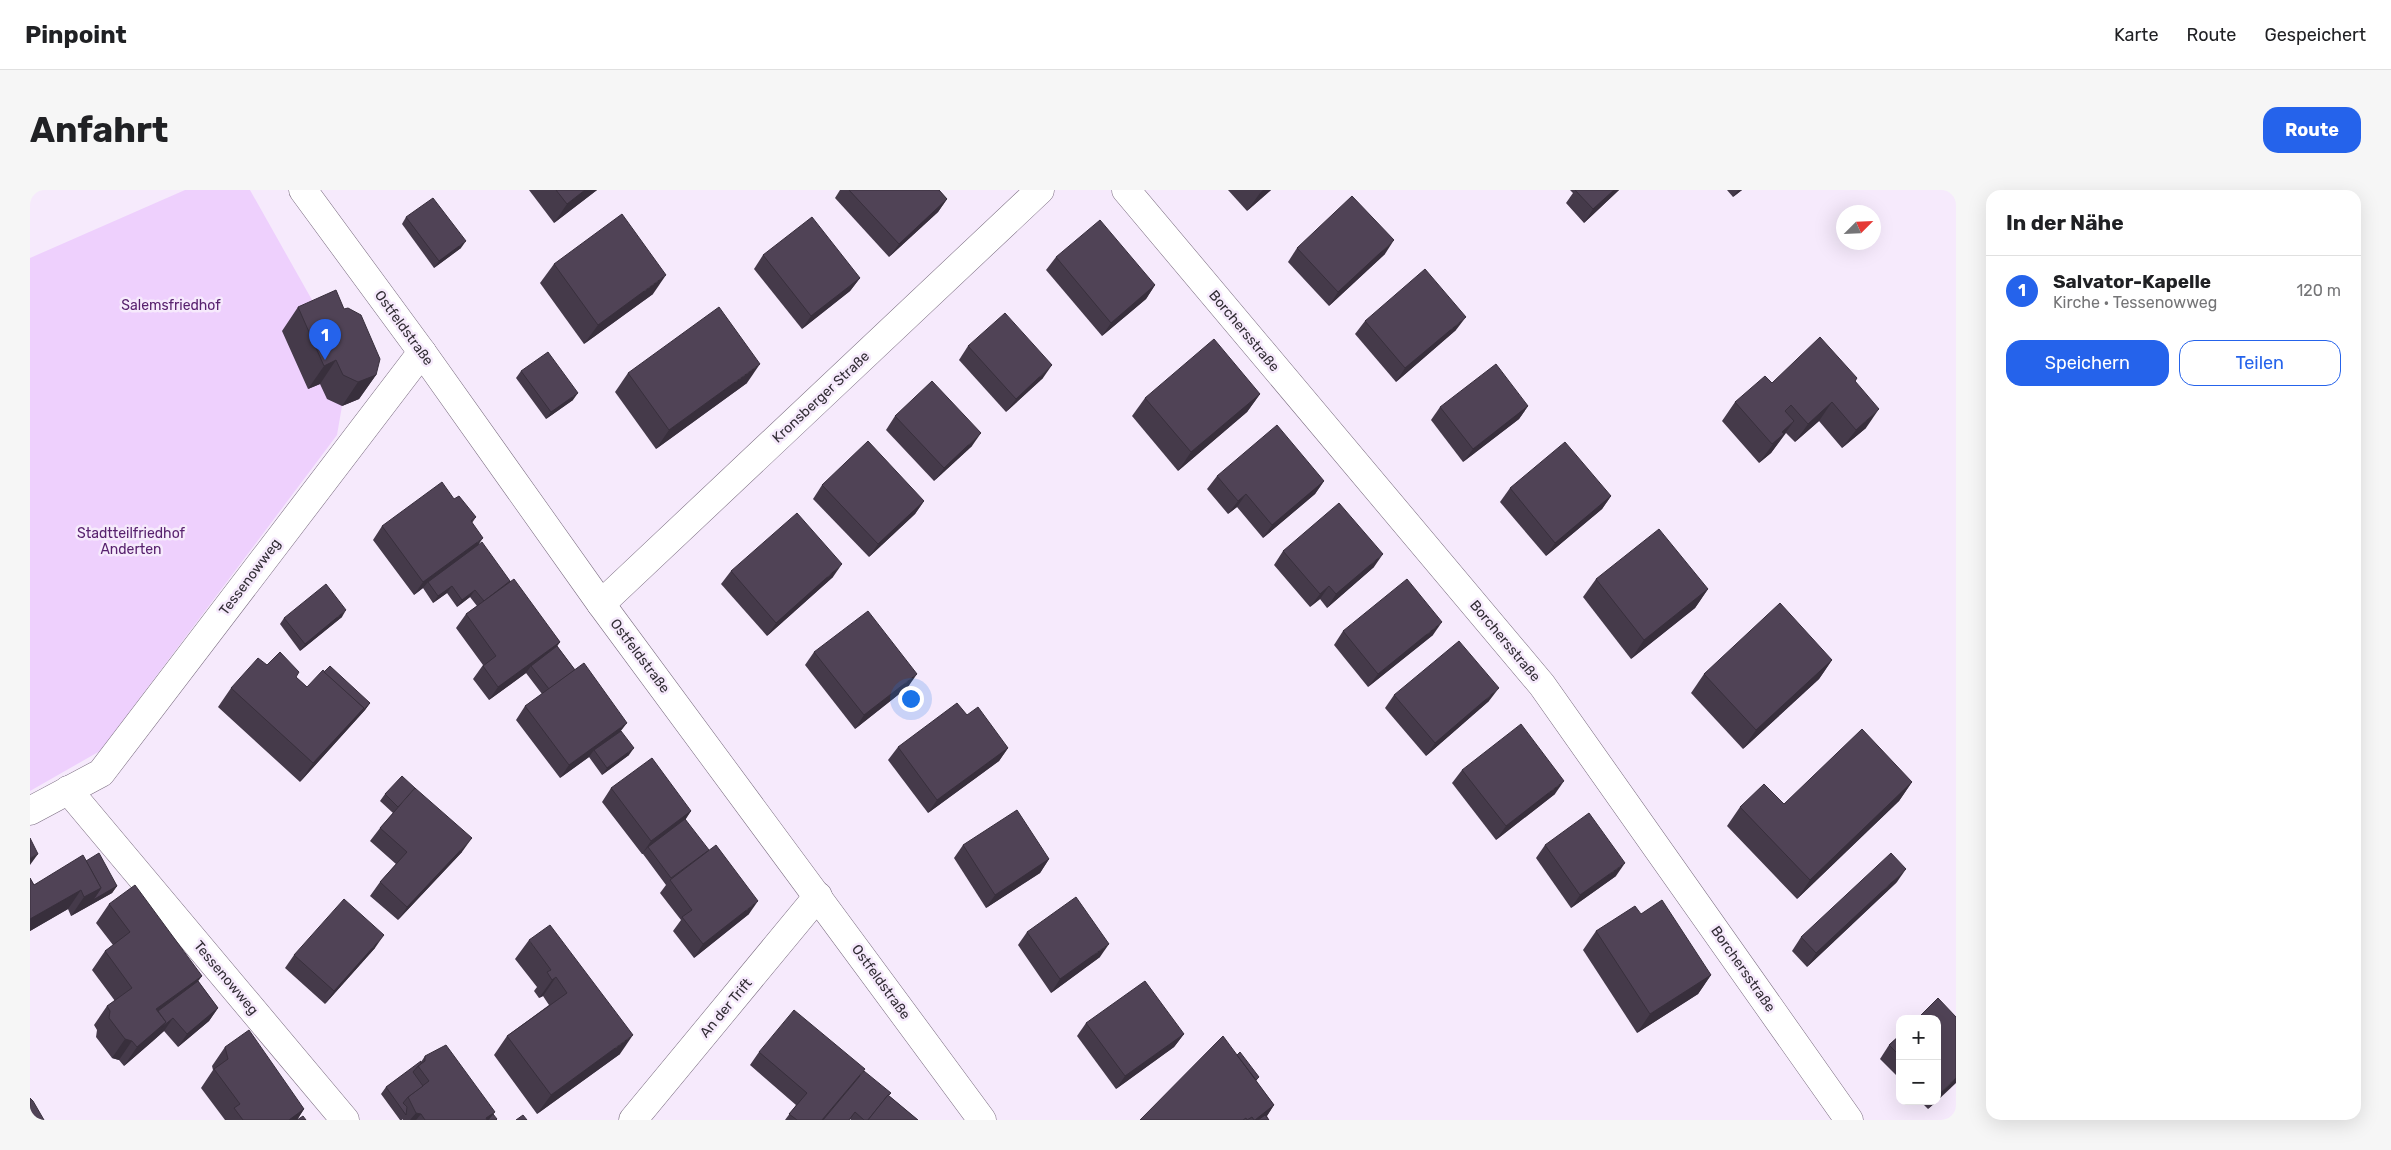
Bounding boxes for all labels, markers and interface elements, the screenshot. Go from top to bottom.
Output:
text: Pinpoint [25,21,127,49]
text: Karte [2114,24,2158,46]
text: Route [2186,24,2236,46]
text: Gespeichert [2264,24,2366,46]
button: Route [2263,107,2361,153]
text: Anfahrt [30,109,168,151]
north arrow [1836,205,1881,250]
text: In der Nähe [2006,210,2124,235]
text: Salvator-Kapelle [2053,270,2211,293]
text: 1 [2018,281,2026,300]
text: 120 m [2296,281,2341,300]
street label: Ostfeldstraße [371,287,437,369]
street label: Borchersstraße [1205,287,1283,375]
text: Kirche · Tessenowweg [2053,293,2217,312]
park label: Salemsfriedhof [121,297,221,314]
pin: 1 [309,319,341,360]
button: Speichern [2006,340,2169,386]
button: Teilen [2179,340,2341,386]
street label: Kronsberger Straße [769,348,873,446]
park label: Stadtteilfriedhof Anderten [77,525,186,558]
street label: Tessenowweg [216,535,284,619]
street label: Borchersstraße [1466,597,1544,685]
street label: Ostfeldstraße [607,616,674,697]
your location [898,686,924,712]
street label: Borchersstraße [1707,923,1779,1015]
street label: Tessenowweg [190,937,262,1019]
street label: Ostfeldstraße [848,941,914,1023]
street label: An der Trift [696,975,756,1041]
map controls [1896,1015,1941,1105]
button: + [1896,1015,1941,1060]
button: − [1896,1060,1941,1105]

